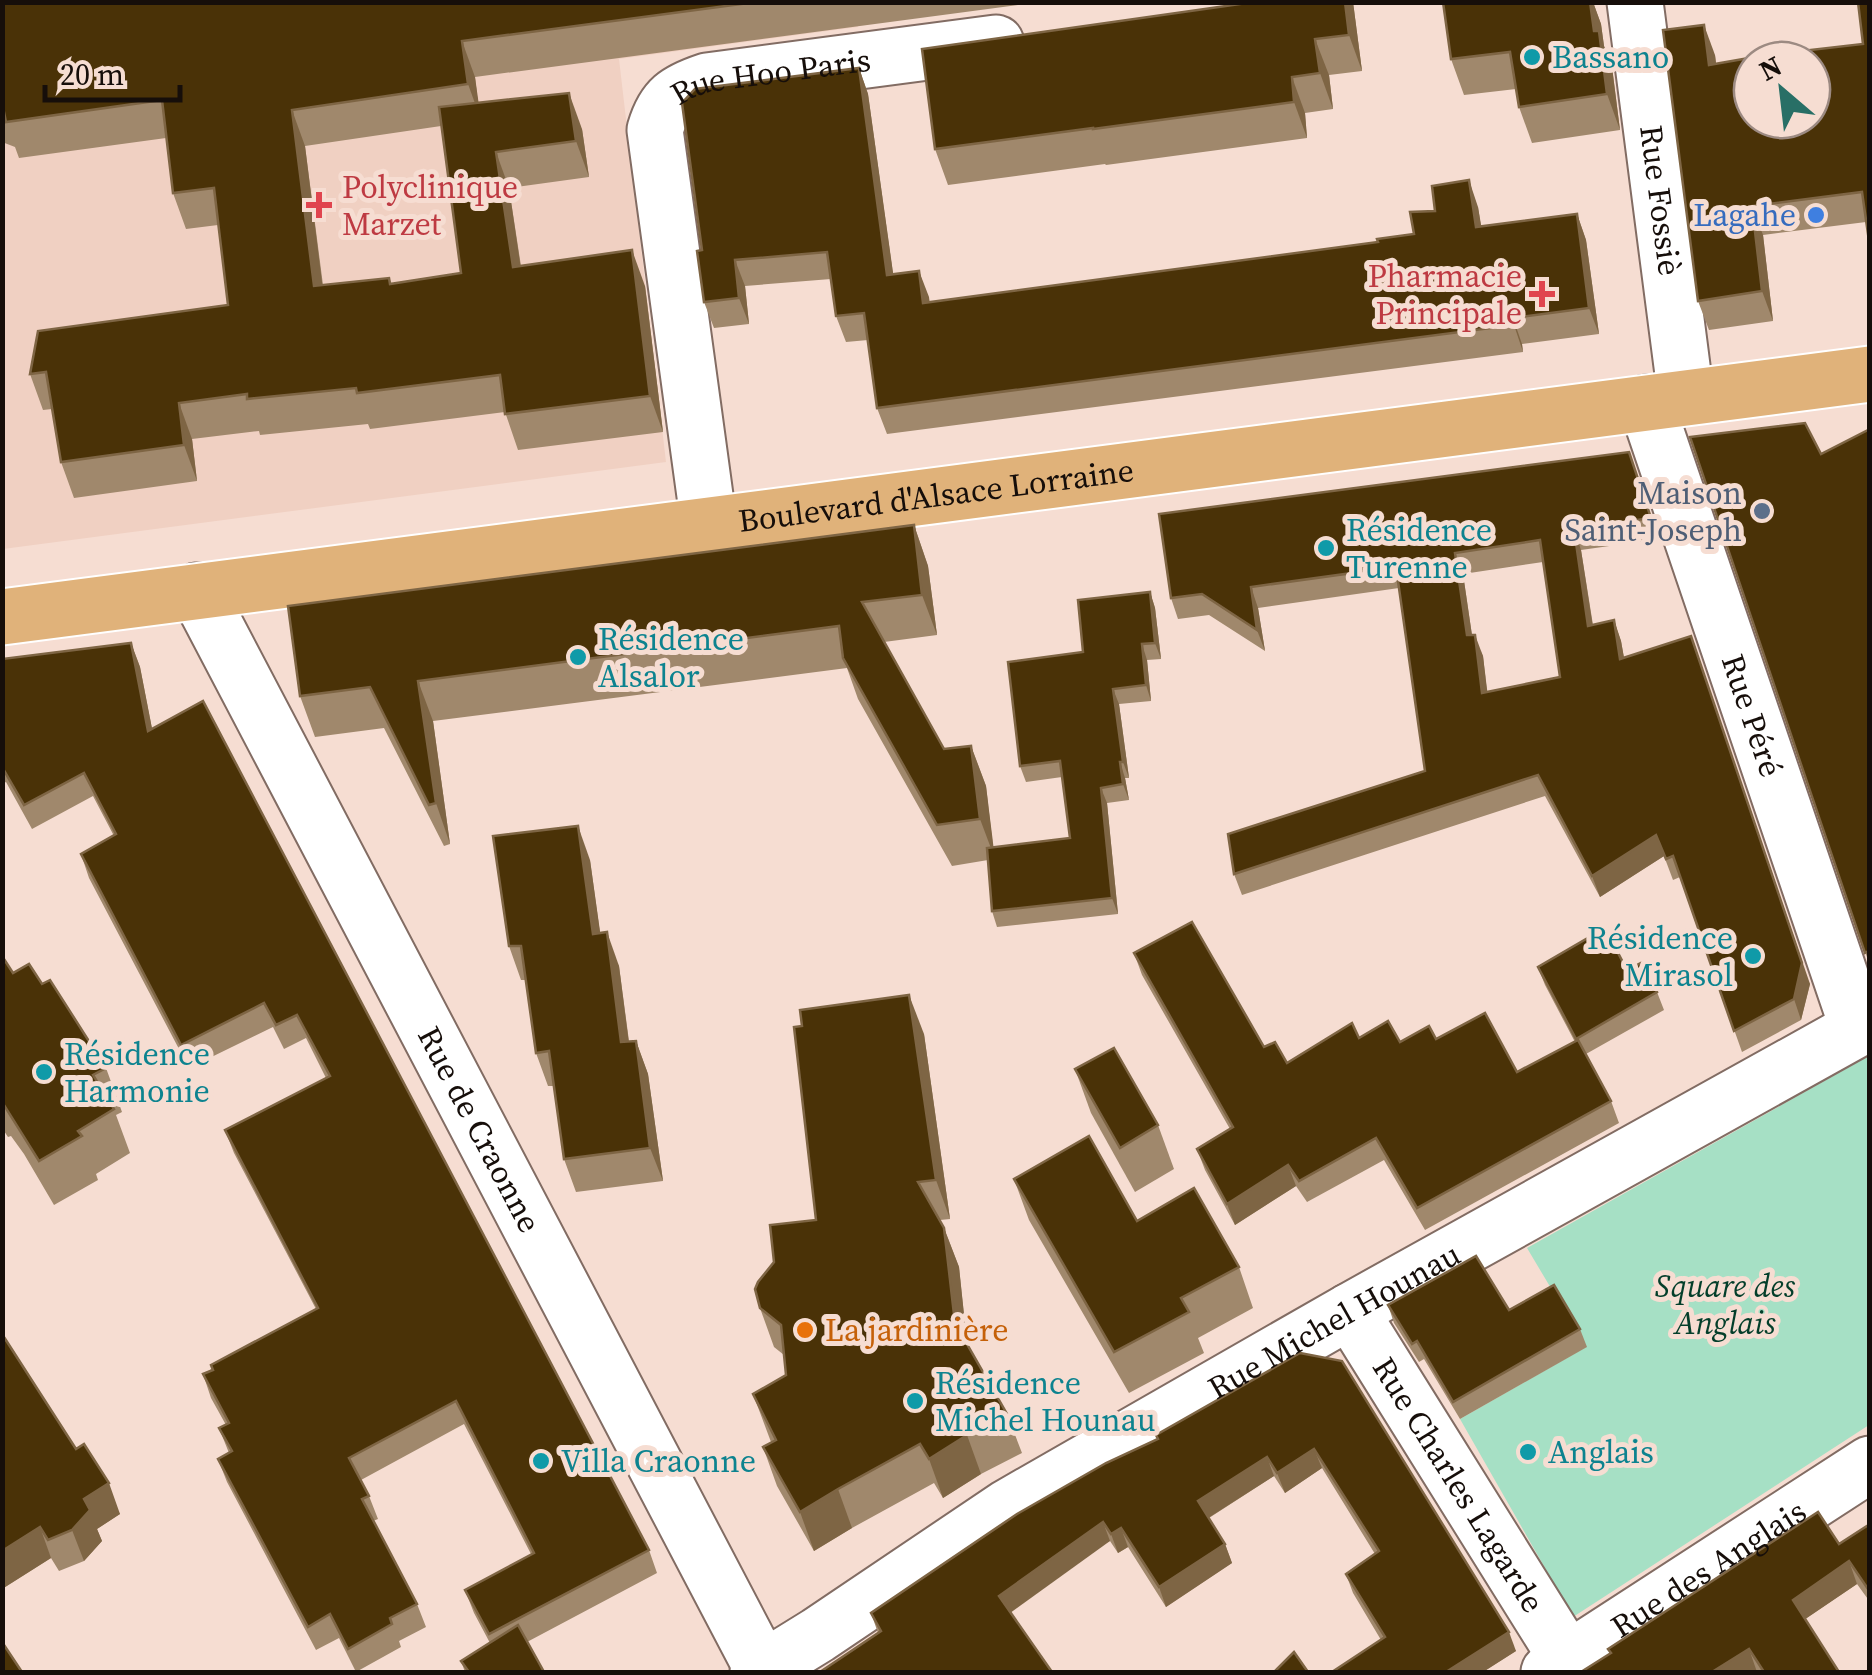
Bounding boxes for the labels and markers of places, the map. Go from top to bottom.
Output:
place label: Bassano [1552,35,1669,79]
marker: Bassano [1521,46,1543,68]
place label: Polyclinique Marzet [342,165,518,246]
marker: Polyclinique Marzet [306,192,332,218]
place label: Lagahe [1693,193,1796,237]
marker: Lagahe [1805,204,1827,226]
place label: Pharmacie Principale [1368,254,1522,335]
marker: Pharmacie Principale [1531,283,1553,305]
place label: Maison Saint-Joseph [1564,471,1742,552]
marker: Maison Saint-Joseph [1751,500,1773,522]
place label: Résidence Turenne [1346,508,1492,589]
marker: Résidence Turenne [1315,537,1337,559]
place label: Résidence Alsalor [598,617,744,698]
marker: Résidence Alsalor [567,646,589,668]
place label: Résidence Mirasol [1587,916,1733,997]
marker: Résidence Mirasol [1742,945,1764,967]
place label: Résidence Harmonie [64,1032,210,1113]
marker: Résidence Harmonie [33,1061,55,1083]
place label: La jardinière [825,1308,1009,1352]
marker: La jardinière [794,1319,816,1341]
place label: Résidence Michel Hounau [935,1361,1156,1442]
marker: Résidence Michel Hounau [904,1390,926,1412]
place label: Anglais [1548,1430,1654,1474]
place label: Villa Craonne [561,1439,756,1483]
marker: Anglais [1517,1441,1539,1463]
marker: Villa Craonne [530,1450,552,1472]

